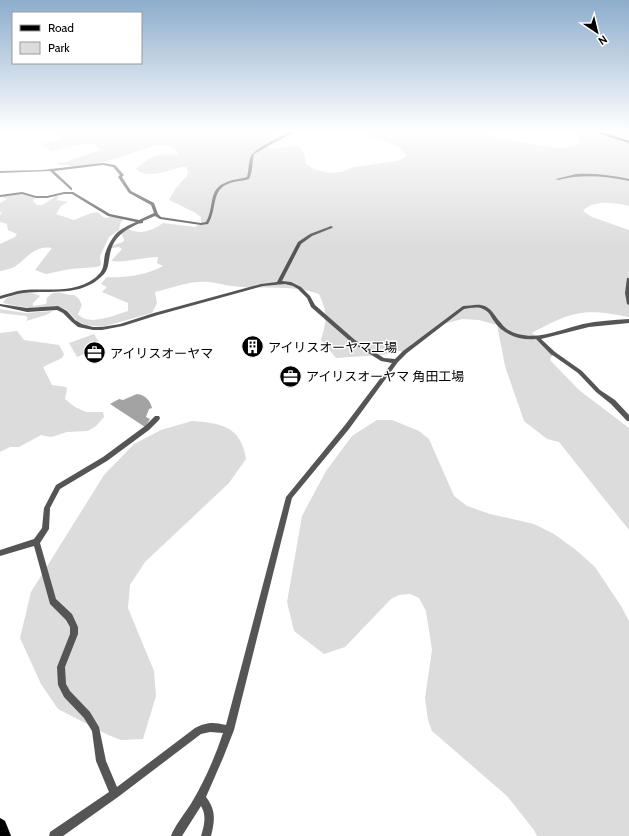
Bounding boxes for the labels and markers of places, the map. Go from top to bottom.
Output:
building icon: アイリスオーヤマ工場 [239,334,265,360]
place label: アイリスオーヤマ工場 [268,339,397,355]
office icon: アイリスオーヤマ [81,340,107,366]
place label: アイリスオーヤマ [110,345,213,361]
office icon: アイリスオーヤマ 角田工場 [278,363,304,389]
place label: アイリスオーヤマ 角田工場 [306,368,464,384]

